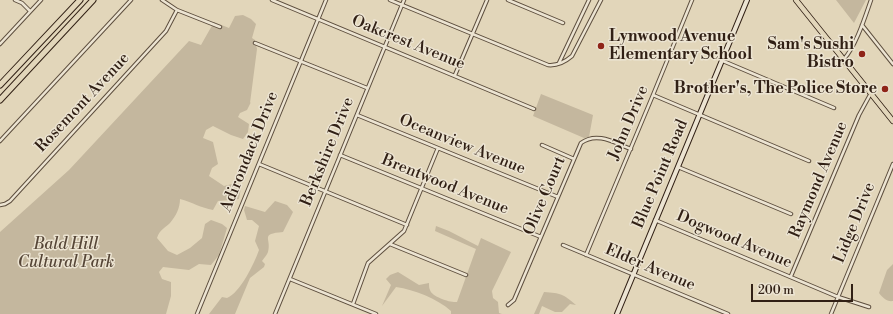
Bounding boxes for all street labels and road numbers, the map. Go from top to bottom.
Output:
street label: Oakcrest Avenue [349,12,467,74]
street label: Rosemont Avenue [32,49,134,157]
street label: John Drive [605,83,653,163]
street label: Adirondack Drive [217,89,283,215]
street label: Berkshire Drive [297,95,359,209]
street label: Oceanview Avenue [396,111,528,179]
street label: Blue Point Road [629,117,693,231]
street label: Raymond Avenue [786,119,852,241]
street label: Brentwood Avenue [379,151,511,219]
street label: Olive Court [520,154,570,238]
street label: Lidge Drive [830,180,880,266]
street label: Dogwood Avenue [673,207,795,273]
street label: Elder Avenue [602,240,698,296]

